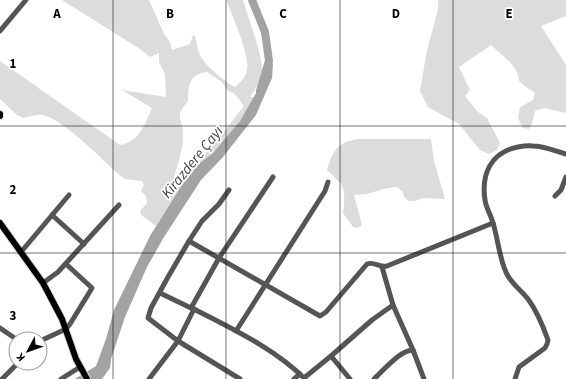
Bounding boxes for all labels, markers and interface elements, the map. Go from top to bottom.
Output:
text: A [52,5,61,23]
text: B [166,5,174,23]
text: C [279,5,287,23]
text: D [392,5,400,23]
text: E [505,5,513,23]
text: 1 [10,55,17,73]
water label: Kirazdere Çayı [157,121,228,203]
text: 2 [10,181,17,199]
text: 3 [10,307,17,325]
north arrow [8,331,48,371]
text: K [13,350,29,365]

